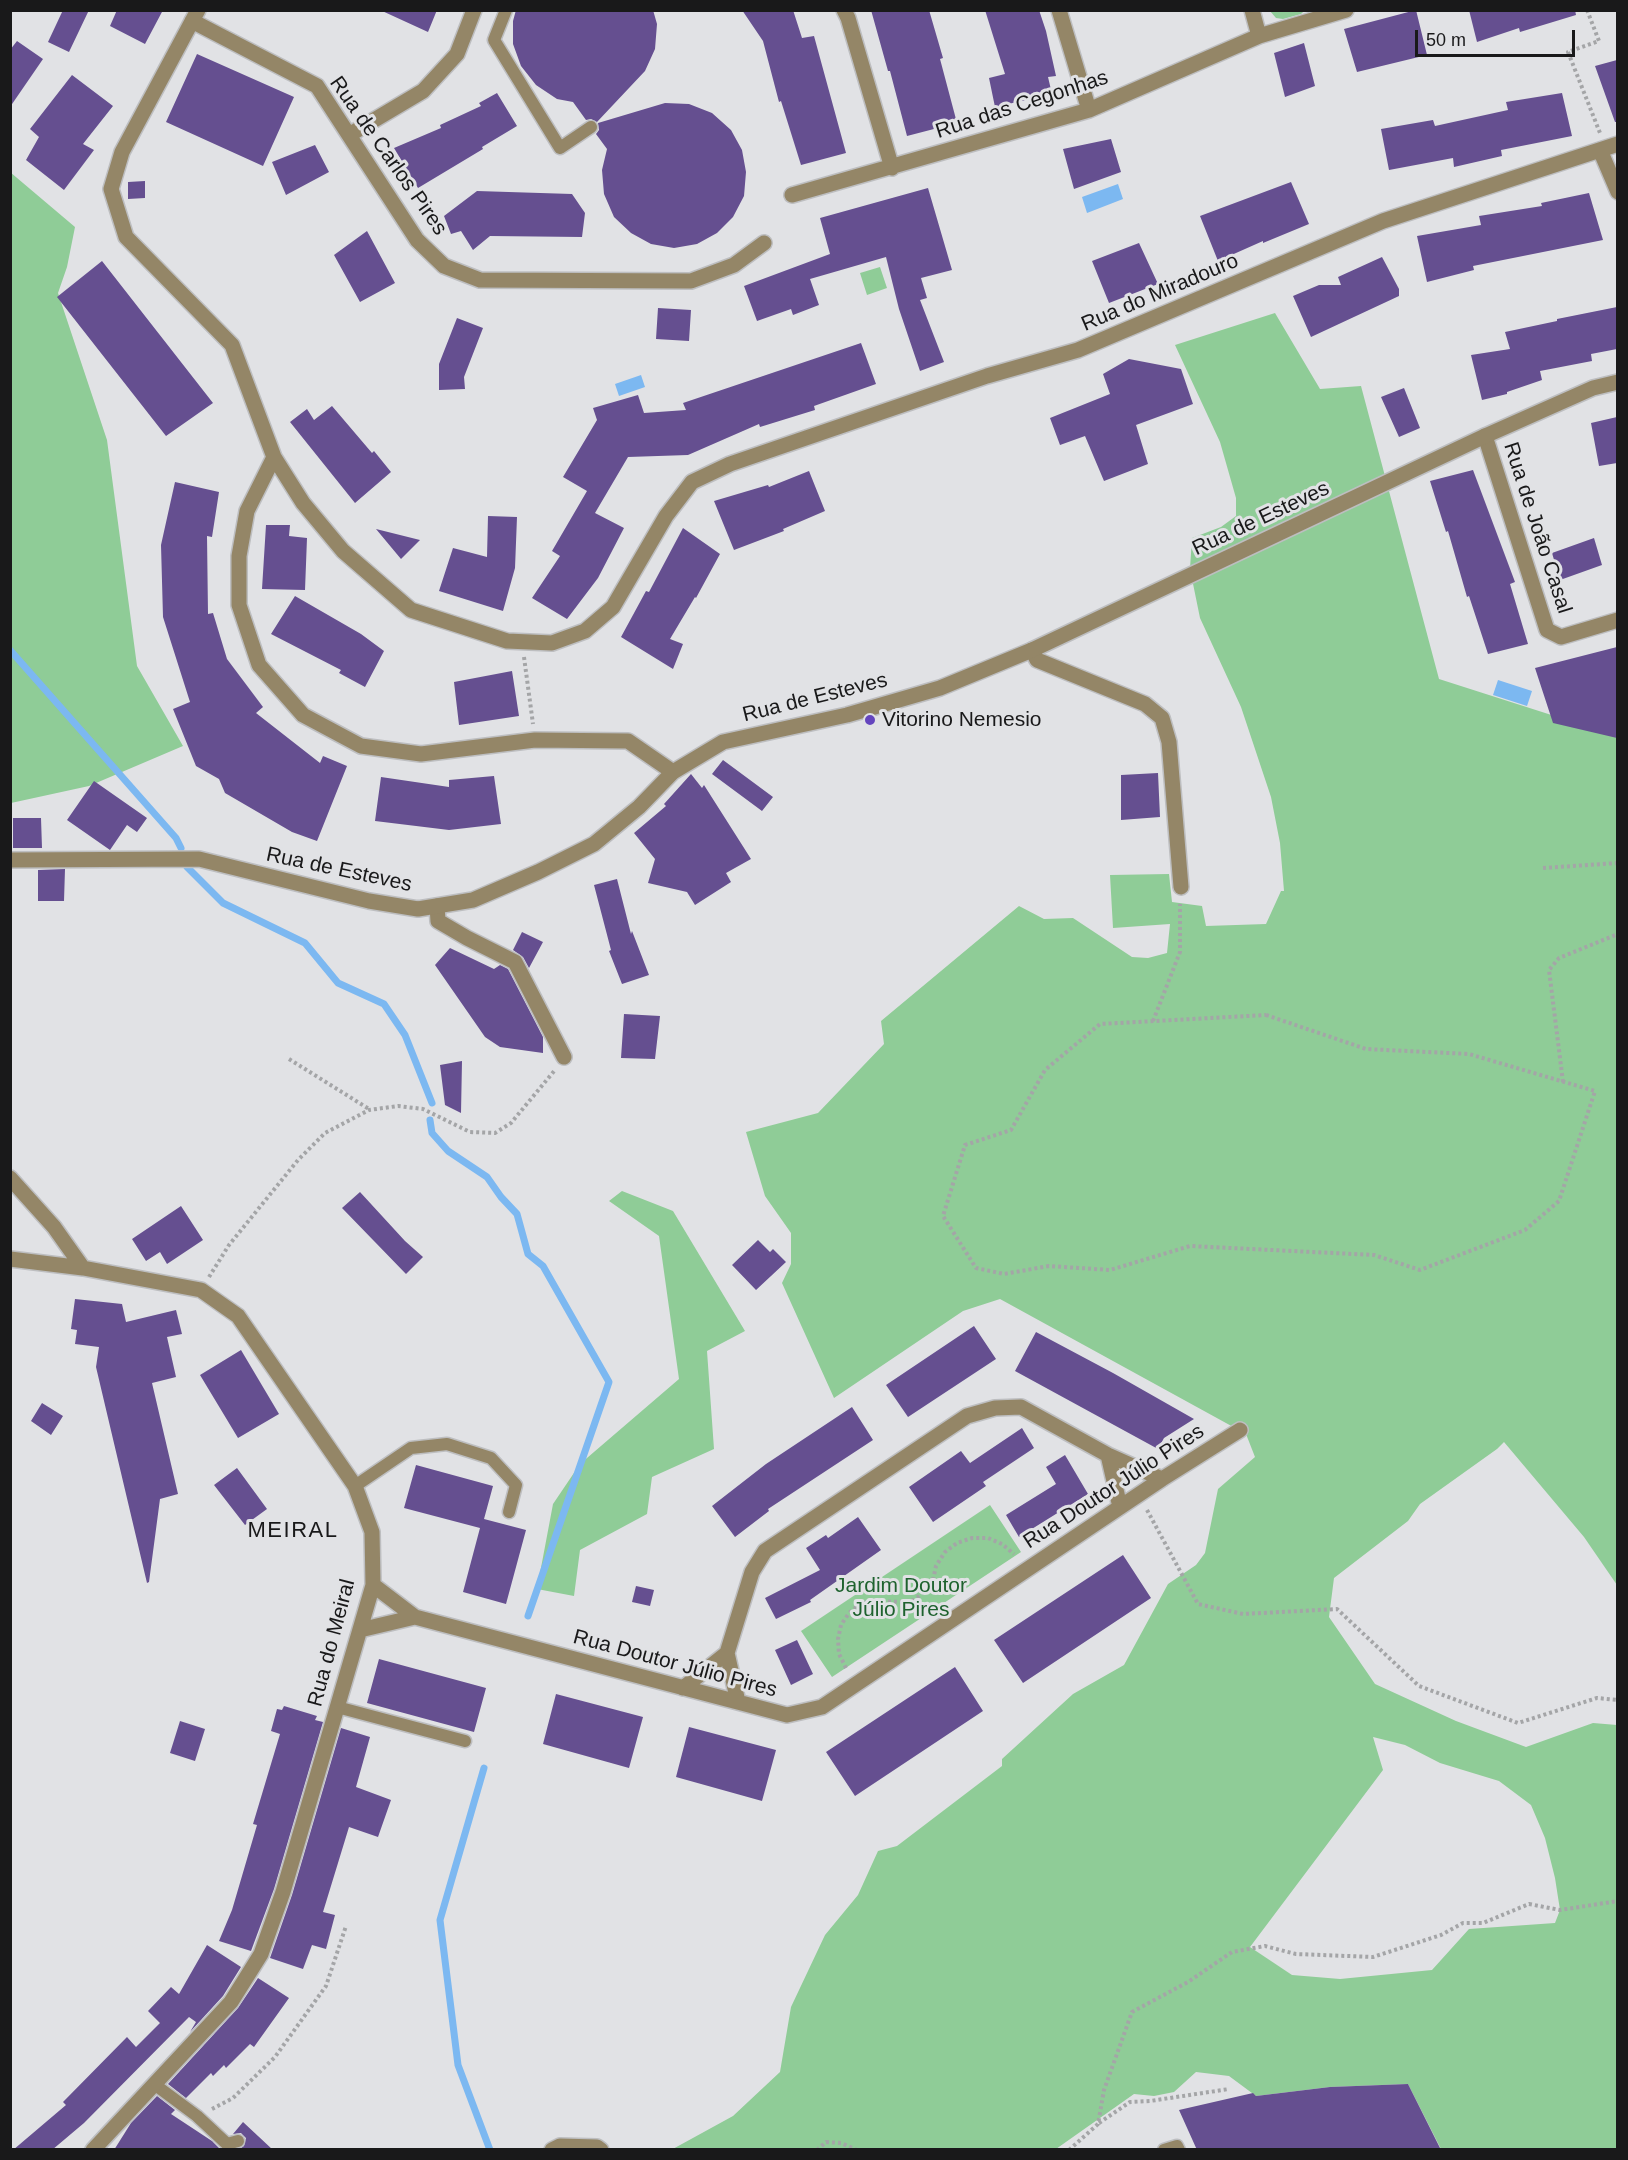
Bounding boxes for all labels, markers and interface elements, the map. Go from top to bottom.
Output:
scale bar [1418,18,1578,56]
text: 50 m [1426,30,1466,50]
street label: Rua das Cegonhas [933,65,1111,145]
street label: Rua de Carlos Pires [324,72,452,240]
street label: Rua do Miradouro [1078,249,1242,337]
street label: Rua de João Casal [1497,439,1577,617]
street label: Rua de Esteves [1188,476,1334,562]
street label: Rua de Esteves [740,668,890,728]
place label: Vitorino Nemesio [882,707,1042,733]
marker: Vitorino Nemesio [863,713,877,727]
street label: Rua de Esteves [264,842,414,898]
street label: Rua Doutor Júlio Pires [1019,1419,1209,1555]
district label: MEIRAL [248,1518,338,1544]
park label: Jardim Doutor Júlio Pires [835,1573,967,1623]
street label: Rua do Meiral [303,1577,361,1709]
street label: Rua Doutor Júlio Pires [570,1625,780,1703]

